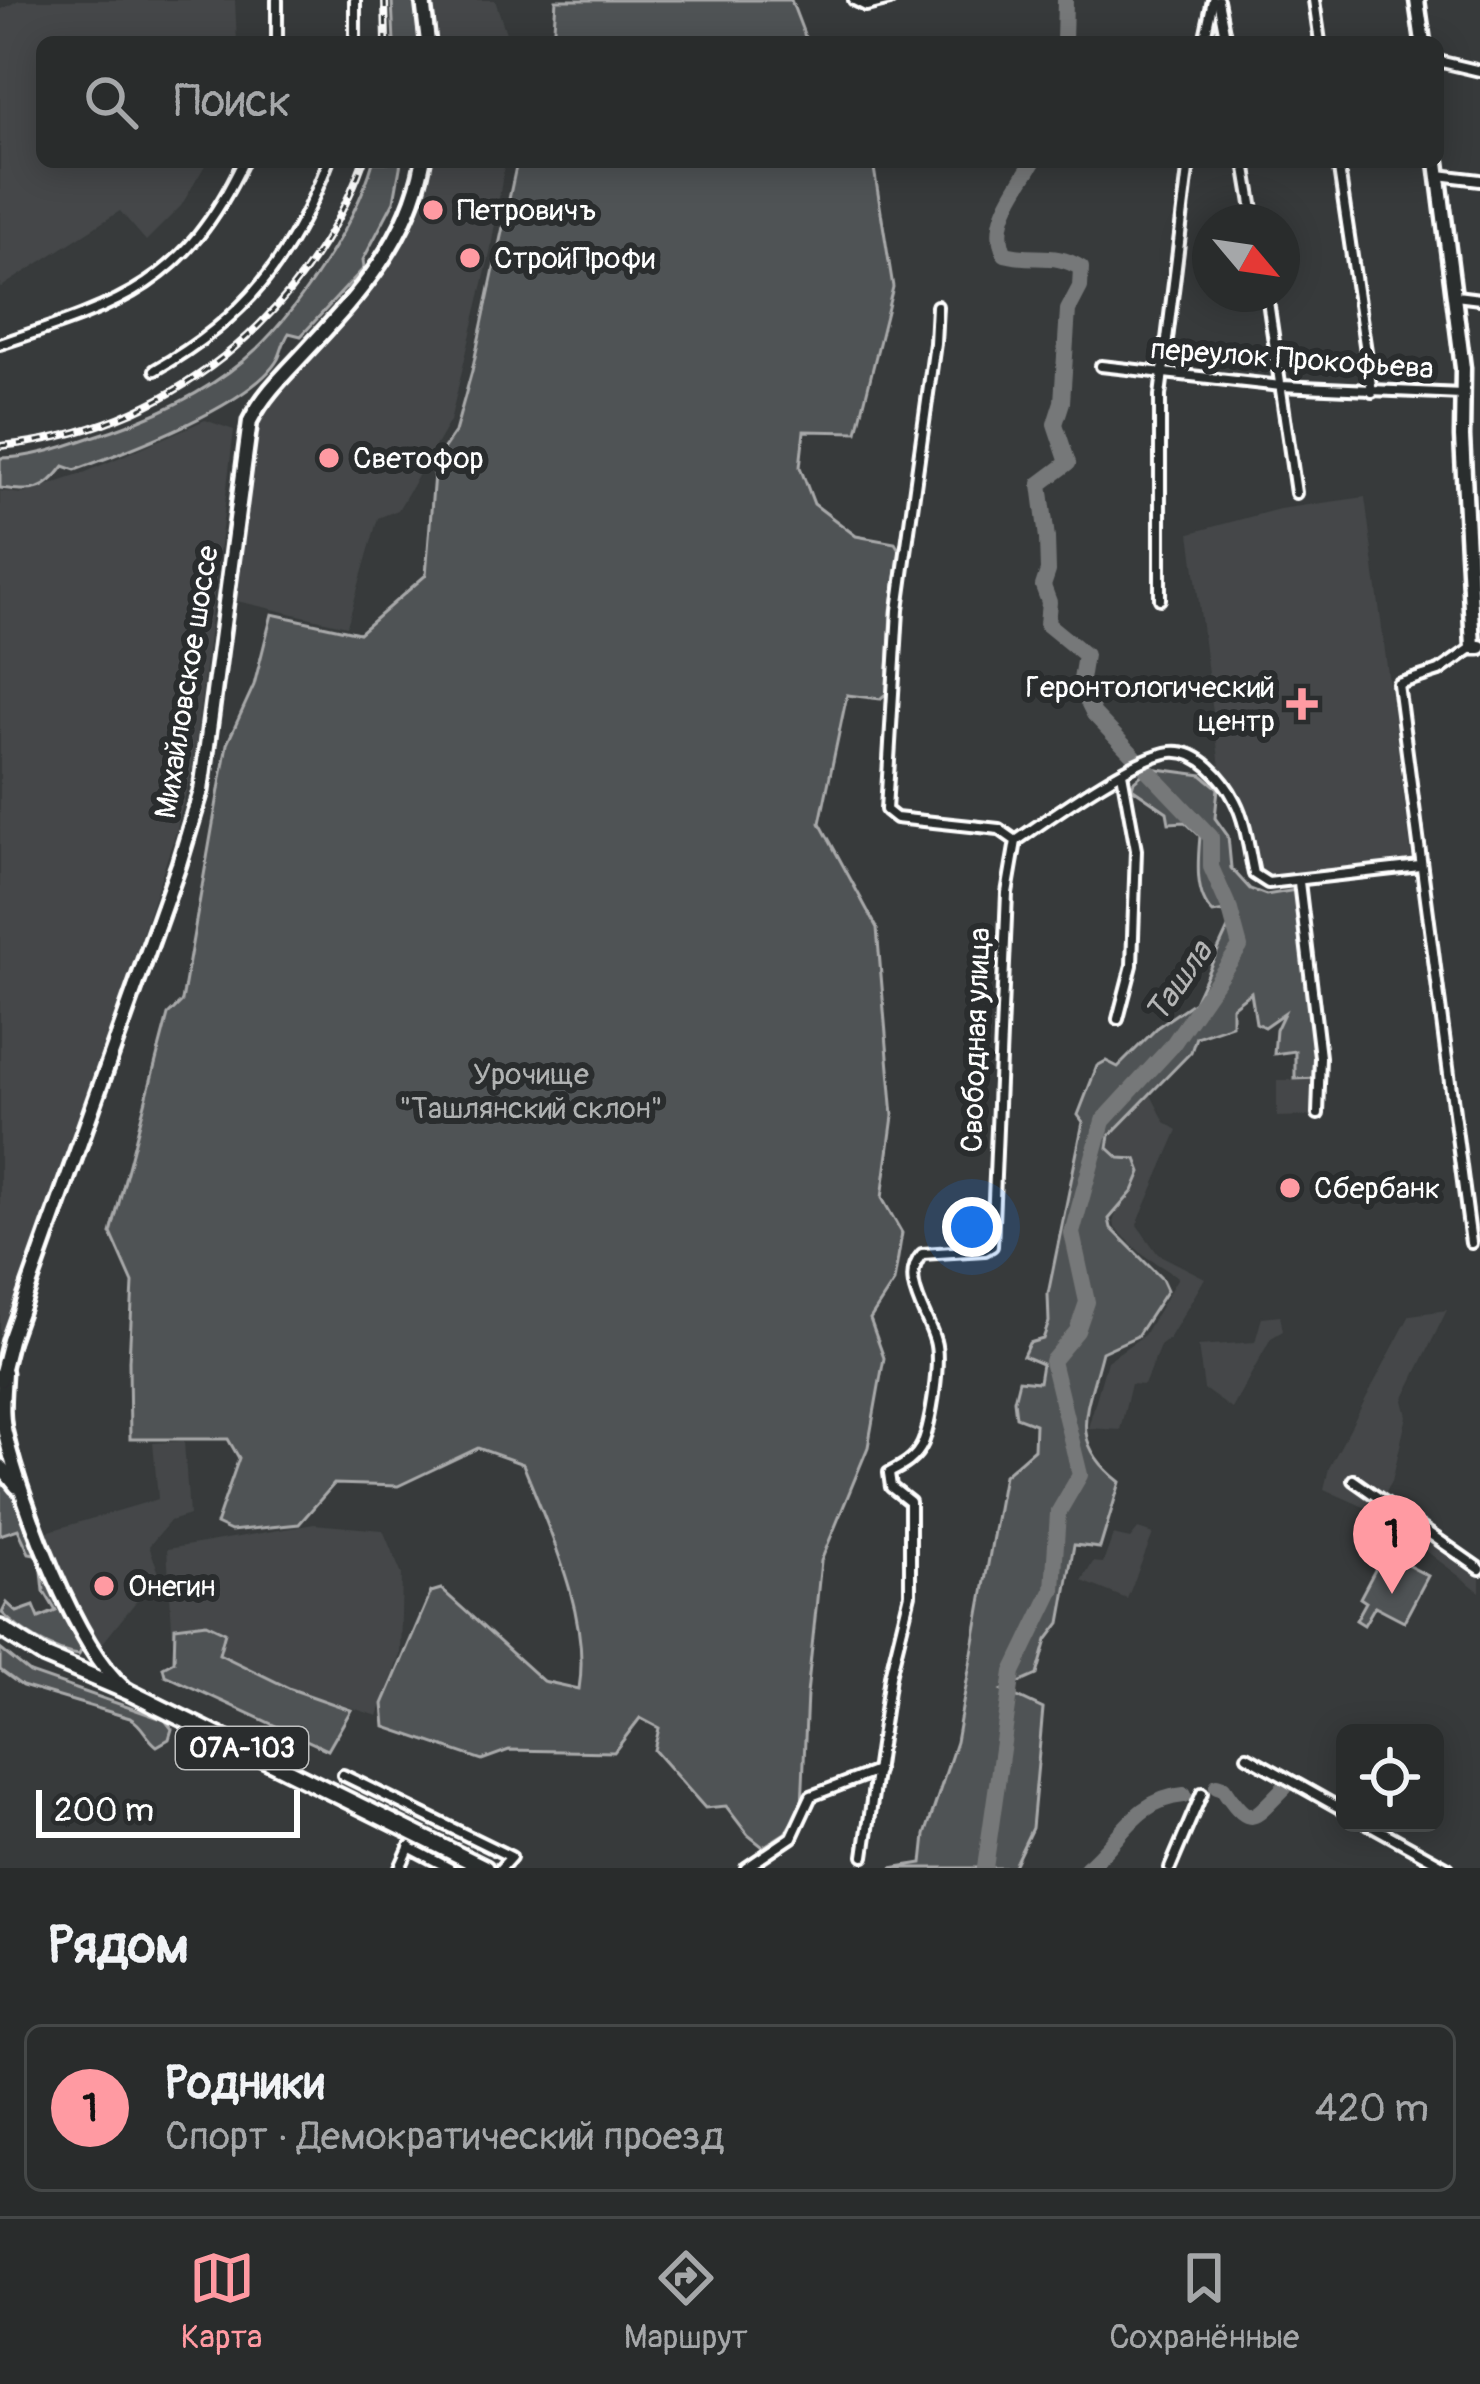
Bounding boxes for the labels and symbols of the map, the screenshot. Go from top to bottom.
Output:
place label: Петровичъ [457,192,597,229]
marker: Петровичъ [420,197,446,223]
north arrow [1192,204,1300,312]
place label: СтройПрофи [494,240,655,277]
marker: СтройПрофи [457,245,483,271]
street label: переулок Прокофьева [1149,331,1435,387]
place label: Светофор [353,440,484,477]
marker: Светофор [316,445,342,471]
street label: Михайловское шоссе [147,543,227,821]
place label: Геронтологический центр [1026,669,1275,740]
marker: Геронтологический центр [1286,688,1318,720]
street label: Свободная улица [954,927,998,1153]
water label: Ташла [1136,932,1222,1031]
park label: Урочище "Ташлянский склон" [399,1056,663,1127]
place label: Сбербанк [1314,1170,1440,1207]
marker: Сбербанк [1277,1175,1303,1201]
your location [942,1197,1002,1257]
pin: 1 [1353,1495,1431,1594]
place label: Онегин [128,1568,215,1605]
marker: Онегин [91,1573,117,1599]
road number: 07А-103 [176,1727,308,1769]
scale bar [36,1784,300,1837]

